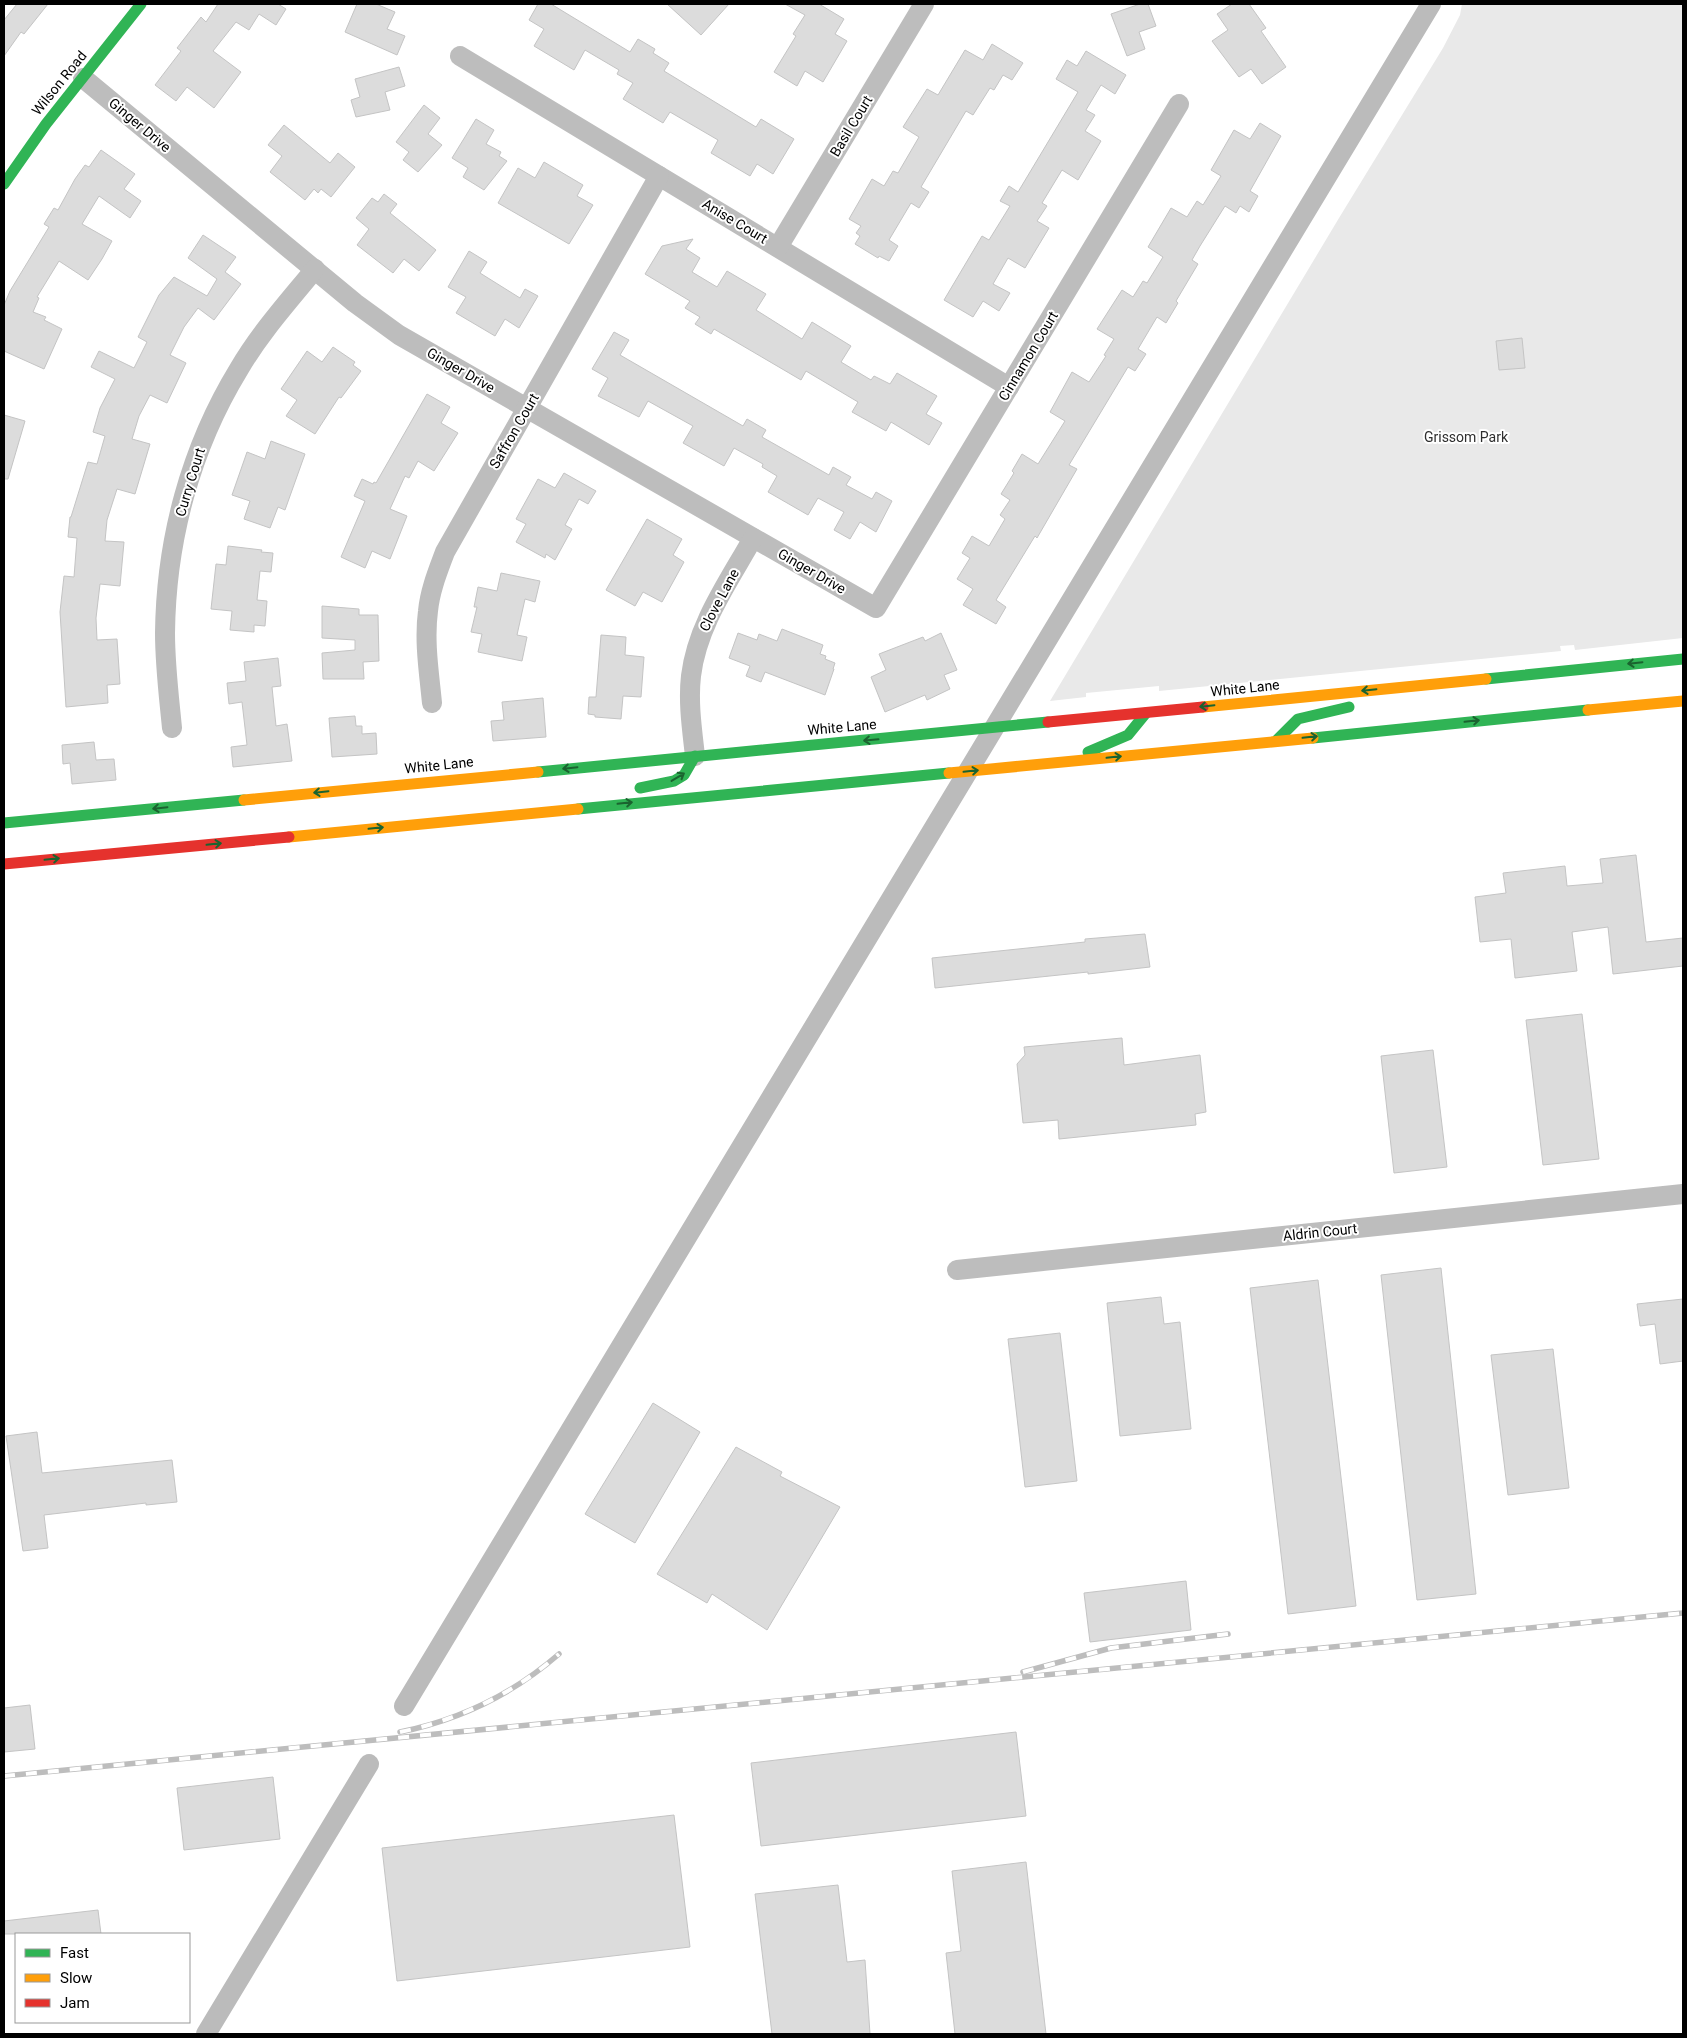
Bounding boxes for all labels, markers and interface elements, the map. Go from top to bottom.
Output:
street label: Wilson Road [28,48,90,118]
street label: Basil Court [827,92,876,159]
street label: Ginger Drive [106,95,174,155]
street label: Anise Court [700,195,771,247]
street label: Cinnamon Court [995,308,1061,404]
street label: Ginger Drive [424,344,498,396]
street label: Saffron Court [486,390,542,471]
park label: Grissom Park [1424,429,1509,445]
street label: Curry Court [172,445,208,518]
street label: Ginger Drive [775,545,849,597]
street label: Clove Lane [696,566,742,634]
one-way arrow [1627,659,1643,668]
street label: White Lane [1210,676,1280,700]
one-way arrow [1361,685,1377,695]
one-way arrow [1199,702,1215,711]
street label: White Lane [807,716,877,738]
one-way arrow [1464,716,1480,726]
one-way arrow [1302,732,1318,742]
one-way arrow [864,735,880,744]
one-way arrow [1106,752,1122,762]
street label: White Lane [404,753,474,777]
one-way arrow [562,763,578,773]
one-way arrow [963,767,979,776]
one-way arrow [670,772,684,782]
one-way arrow [314,787,330,797]
one-way arrow [616,799,632,808]
one-way arrow [152,803,168,813]
one-way arrow [367,823,383,833]
one-way arrow [206,839,222,848]
one-way arrow [44,855,60,864]
street label: Aldrin Court [1282,1220,1358,1244]
legend [15,1933,190,2023]
text: Fast [60,1944,89,1962]
text: Slow [60,1969,92,1987]
text: Jam [60,1994,90,2012]

